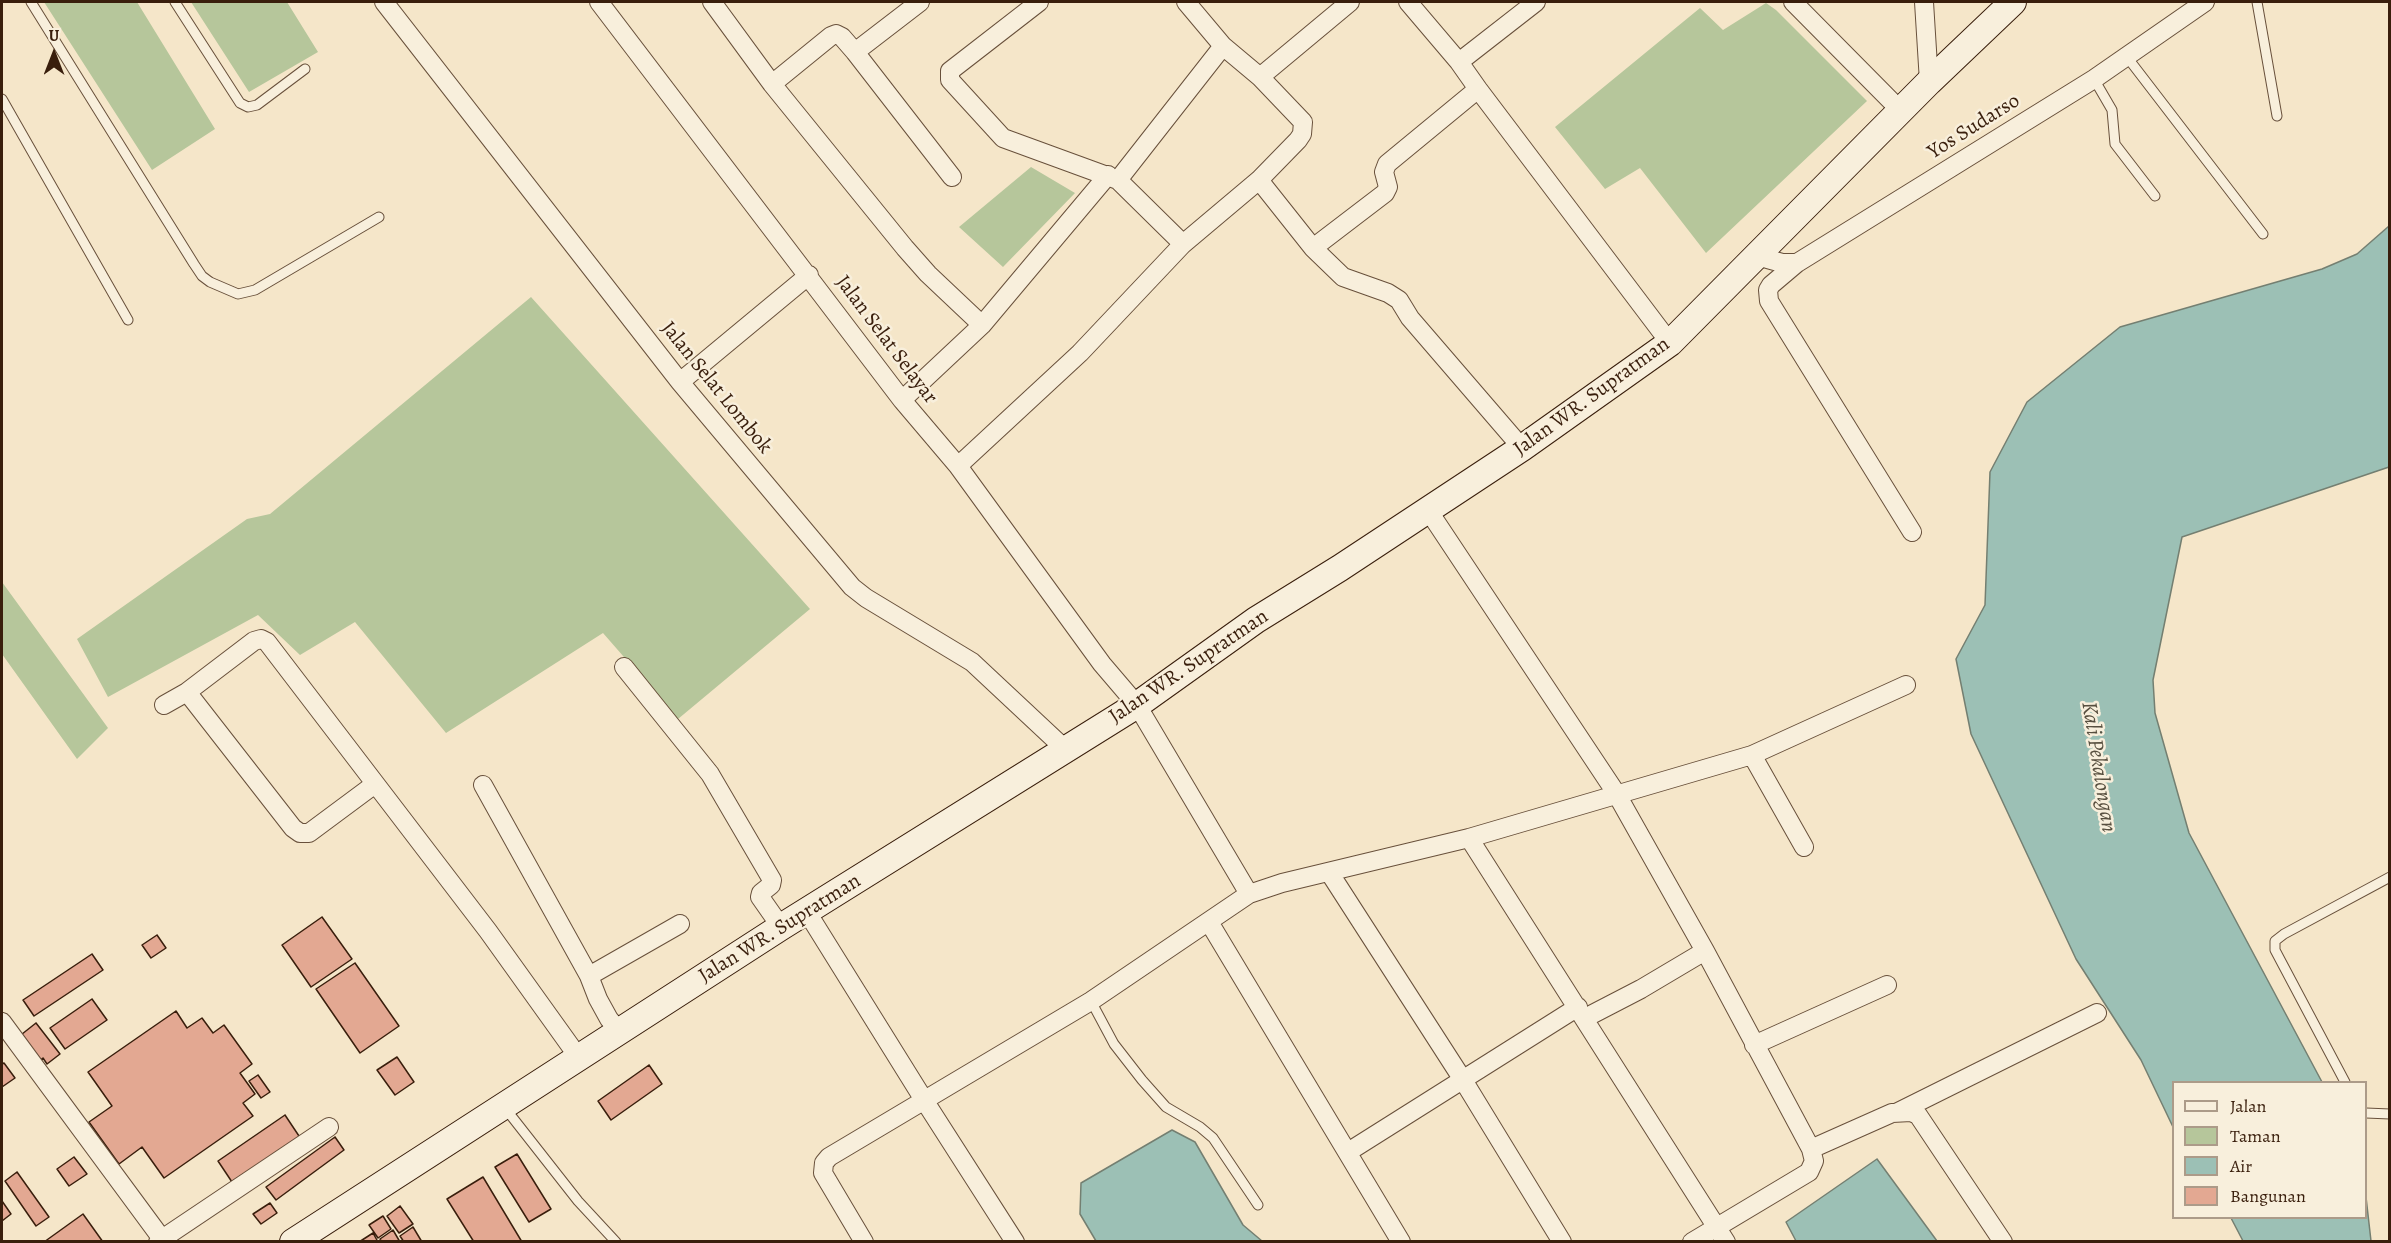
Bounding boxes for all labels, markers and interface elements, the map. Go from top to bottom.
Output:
north arrow [24,24,84,84]
text: U [49,25,59,47]
street label: Yos Sudarso [1923,89,2025,165]
street label: Jalan Selat Selayar [830,271,942,409]
street label: Jalan Selat Lombok [655,317,777,459]
street label: Jalan WR. Supratman [1509,332,1675,462]
street label: Jalan WR. Supratman [1105,604,1273,730]
water label: Kali Pekalongan [2075,700,2121,834]
street label: Jalan WR. Supratman [694,869,866,989]
legend [2172,1081,2367,1219]
text: Jalan [2230,1094,2266,1118]
text: Taman [2230,1124,2281,1148]
text: Air [2230,1154,2252,1178]
text: Bangunan [2230,1184,2306,1208]

